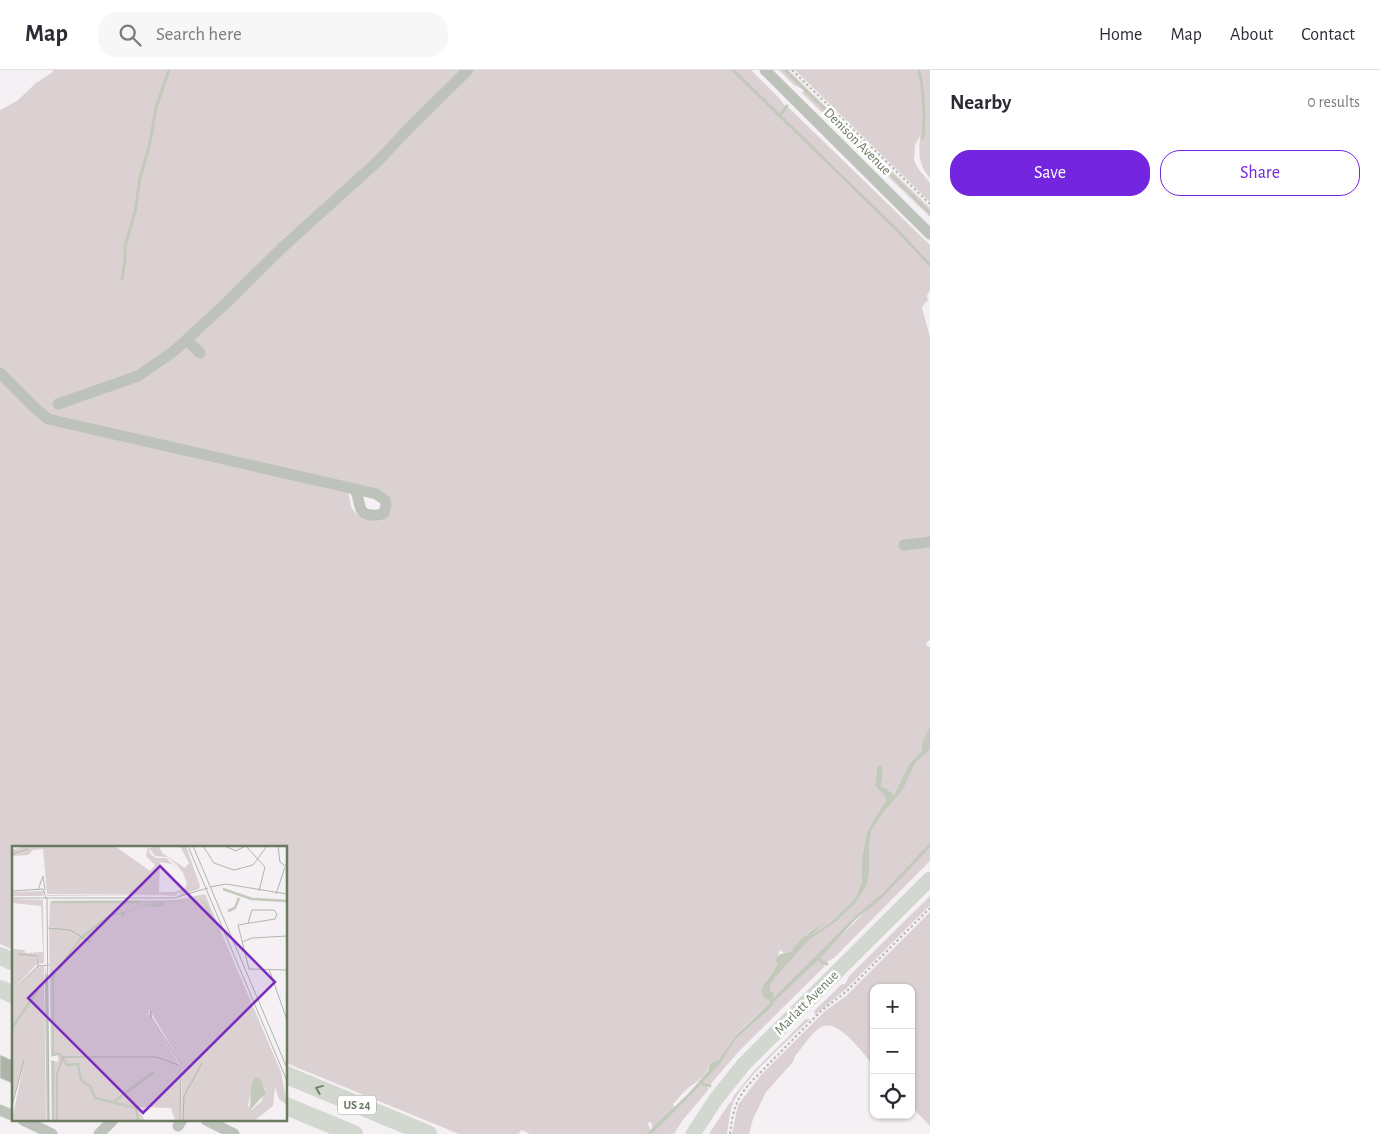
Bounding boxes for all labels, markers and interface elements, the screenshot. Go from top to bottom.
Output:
search box [98,12,448,57]
icon: search [116,21,144,49]
text: Map [25,22,68,46]
text: Search here [156,25,242,44]
text: Home [1099,26,1142,44]
text: Map [1170,26,1202,44]
text: About [1230,26,1273,44]
text: Contact [1301,26,1355,44]
text: Nearby [950,92,1011,113]
text: 0 results [1307,94,1360,110]
street label: Denison Avenue [821,106,893,178]
button: Save [950,150,1150,196]
button: Share [1160,150,1360,196]
inset map [12,846,288,1122]
street label: Marlatt Avenue [772,968,841,1037]
map controls [870,984,915,1119]
button: + [870,984,915,1029]
button: − [870,1029,915,1074]
button: locate [870,1074,915,1119]
one-way arrow [315,1084,324,1095]
road number: US 24 [338,1096,376,1114]

